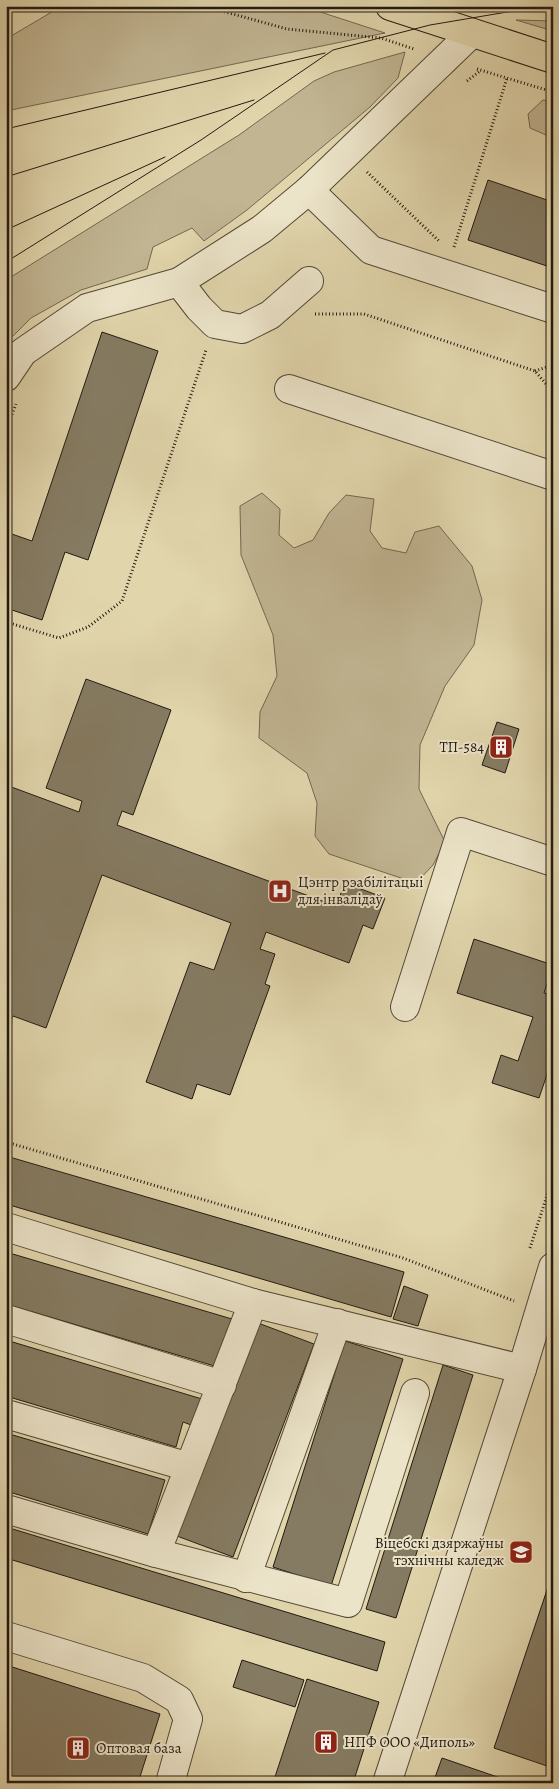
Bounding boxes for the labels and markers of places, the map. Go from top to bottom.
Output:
building icon: ТП-584 [488,734,514,760]
place label: ТП-584 [439,737,484,757]
place label: Цэнтр рэабілітацыі для інвалідаў [297,872,423,909]
hospital icon: Цэнтр рэабілітацыі для інвалідаў [267,878,293,904]
place label: Віцебскі дзяржаўны тэхнічны каледж [375,1533,504,1570]
school or university icon: Віцебскі дзяржаўны тэхнічны каледж [508,1539,534,1565]
building icon: НПФ ООО «Диполь» [313,1729,339,1755]
place label: НПФ ООО «Диполь» [344,1732,476,1752]
building icon: Оптовая база [65,1735,91,1761]
place label: Оптовая база [96,1738,182,1758]

